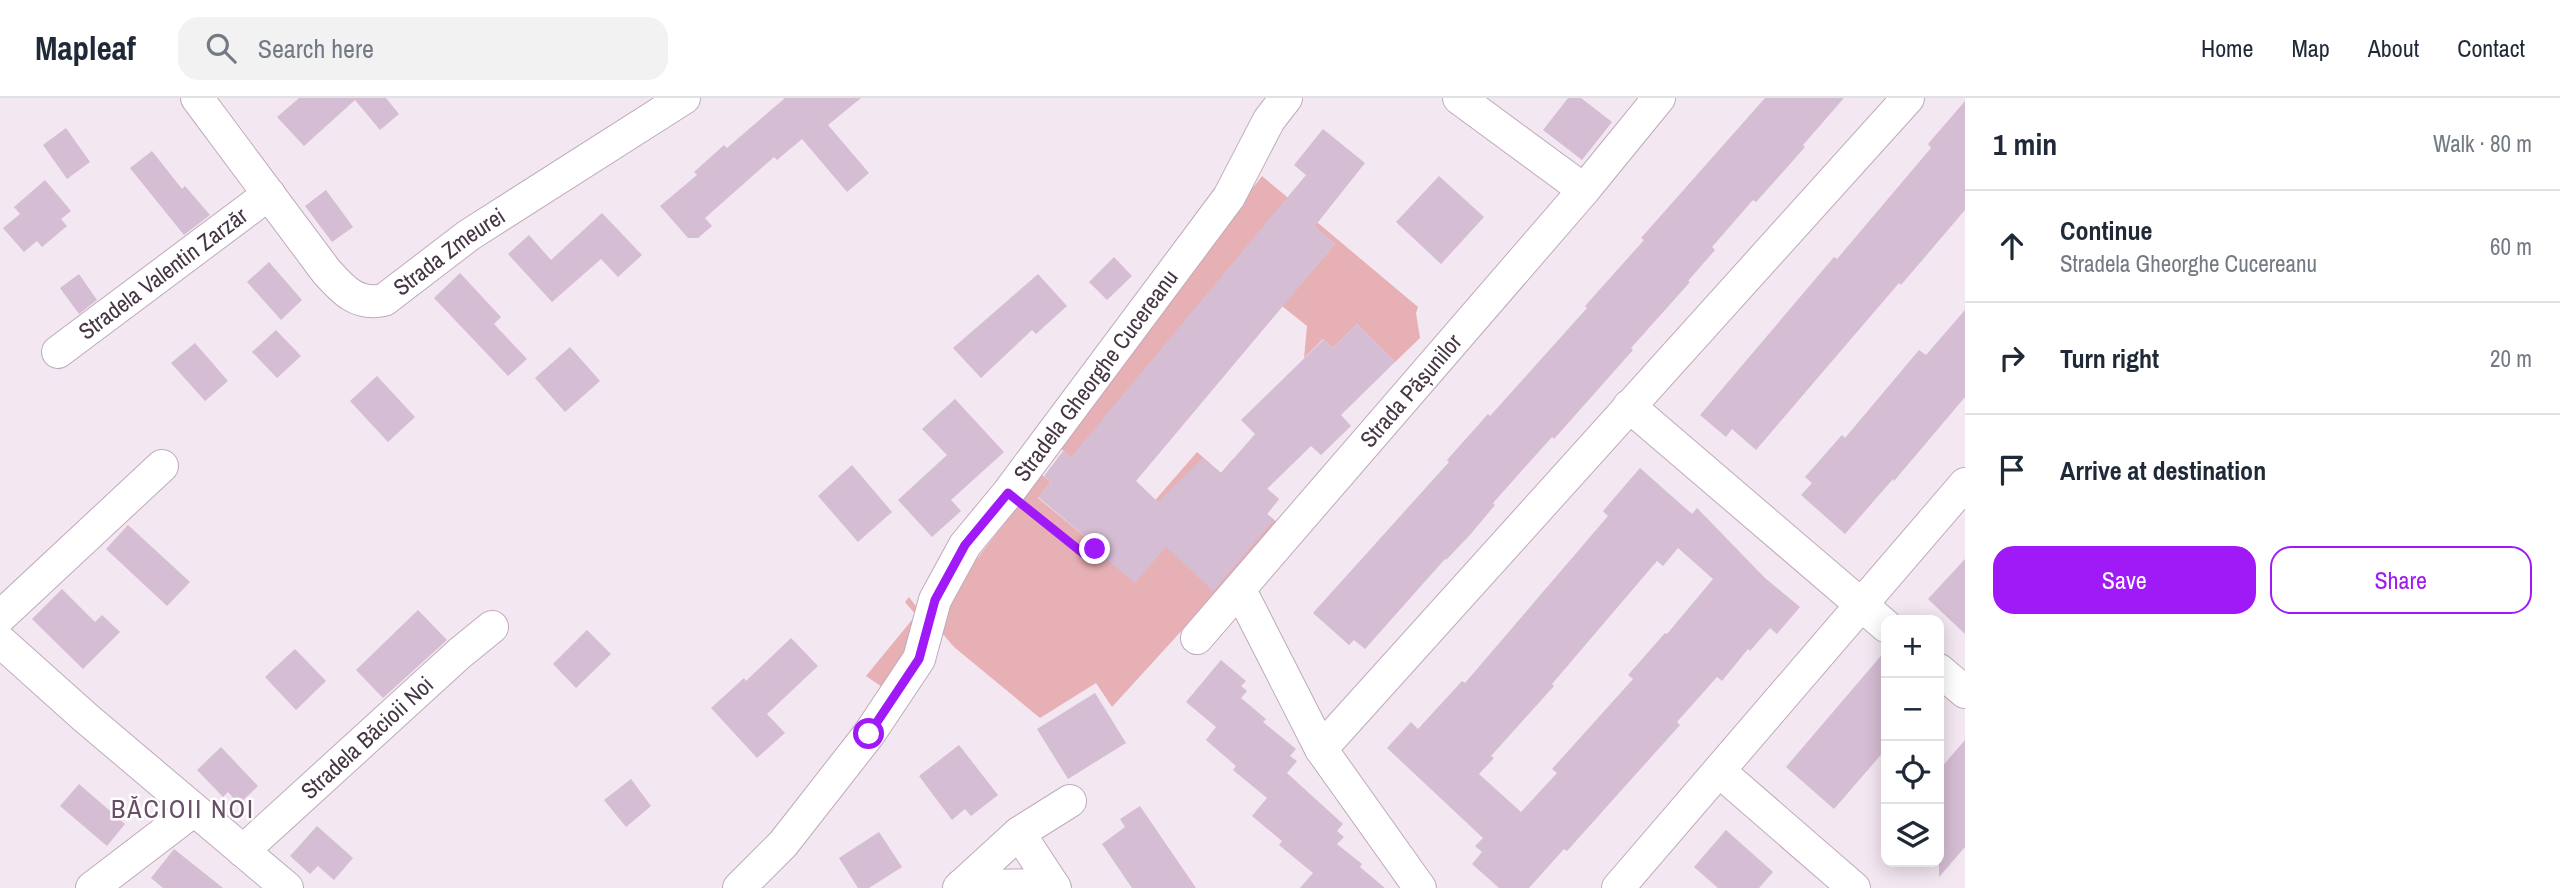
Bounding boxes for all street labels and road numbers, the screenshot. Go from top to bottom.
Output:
street label: Stradela Valentin Zarzăr [72,199,254,346]
street label: Strada Zmeurei [387,200,511,302]
street label: Stradela Gheorghe Cucereanu [1006,263,1185,487]
street label: Strada Pășunilor [1353,326,1469,454]
street label: Stradela Băcioii Noi [294,669,440,806]

